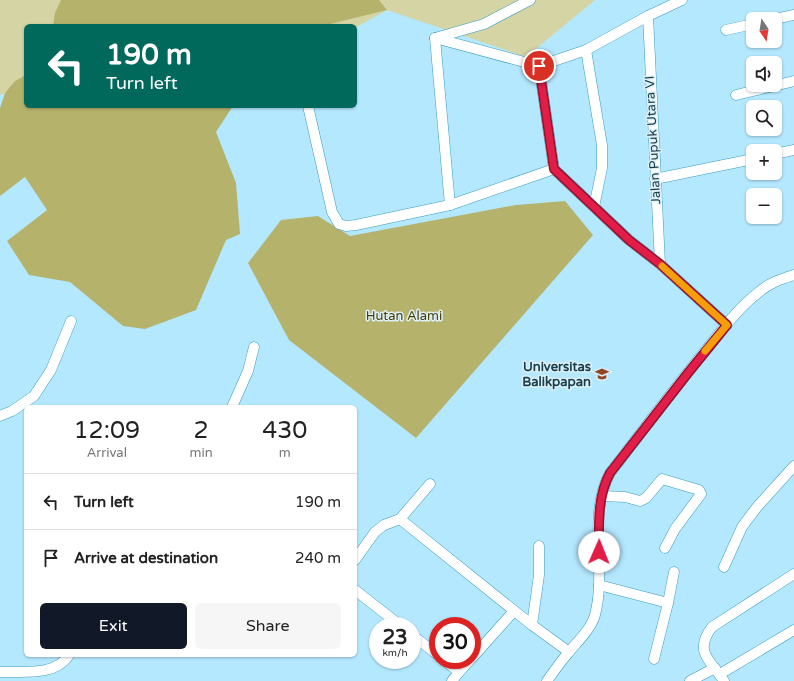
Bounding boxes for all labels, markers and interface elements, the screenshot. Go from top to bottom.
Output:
north arrow [746,12,782,48]
map controls [746,12,782,224]
text: 190 m [106,38,192,72]
icon: left [40,40,92,92]
pin [522,49,556,83]
icon: arrive [528,55,550,77]
button: sound [746,56,782,92]
text: Turn left [106,72,178,94]
street label: Jalan Pupuk Utara VI [642,75,664,205]
button: search [746,100,782,136]
button: + [746,144,782,180]
button: − [746,188,782,224]
park label: Hutan Alami [366,308,442,324]
place label: Universitas Balikpapan [522,359,591,390]
school or university icon: Universitas Balikpapan [594,366,610,382]
text: 12:09 [74,416,140,445]
text: 2 [194,416,209,445]
text: 430 [262,416,307,445]
text: Arrival [87,445,127,461]
text: min [190,445,213,461]
text: m [279,445,291,461]
icon: left [40,491,62,513]
text: Turn left [74,493,134,511]
text: 190 m [295,493,341,511]
position arrow [578,531,620,573]
icon: arrive [40,547,62,569]
text: Arrive at destination [74,549,218,567]
text: 240 m [295,549,341,567]
button: Exit [40,603,187,649]
button: Share [195,603,341,649]
speed limit sign: 30 [429,617,481,669]
text: 23 [382,626,408,650]
text: km/h [382,647,408,659]

